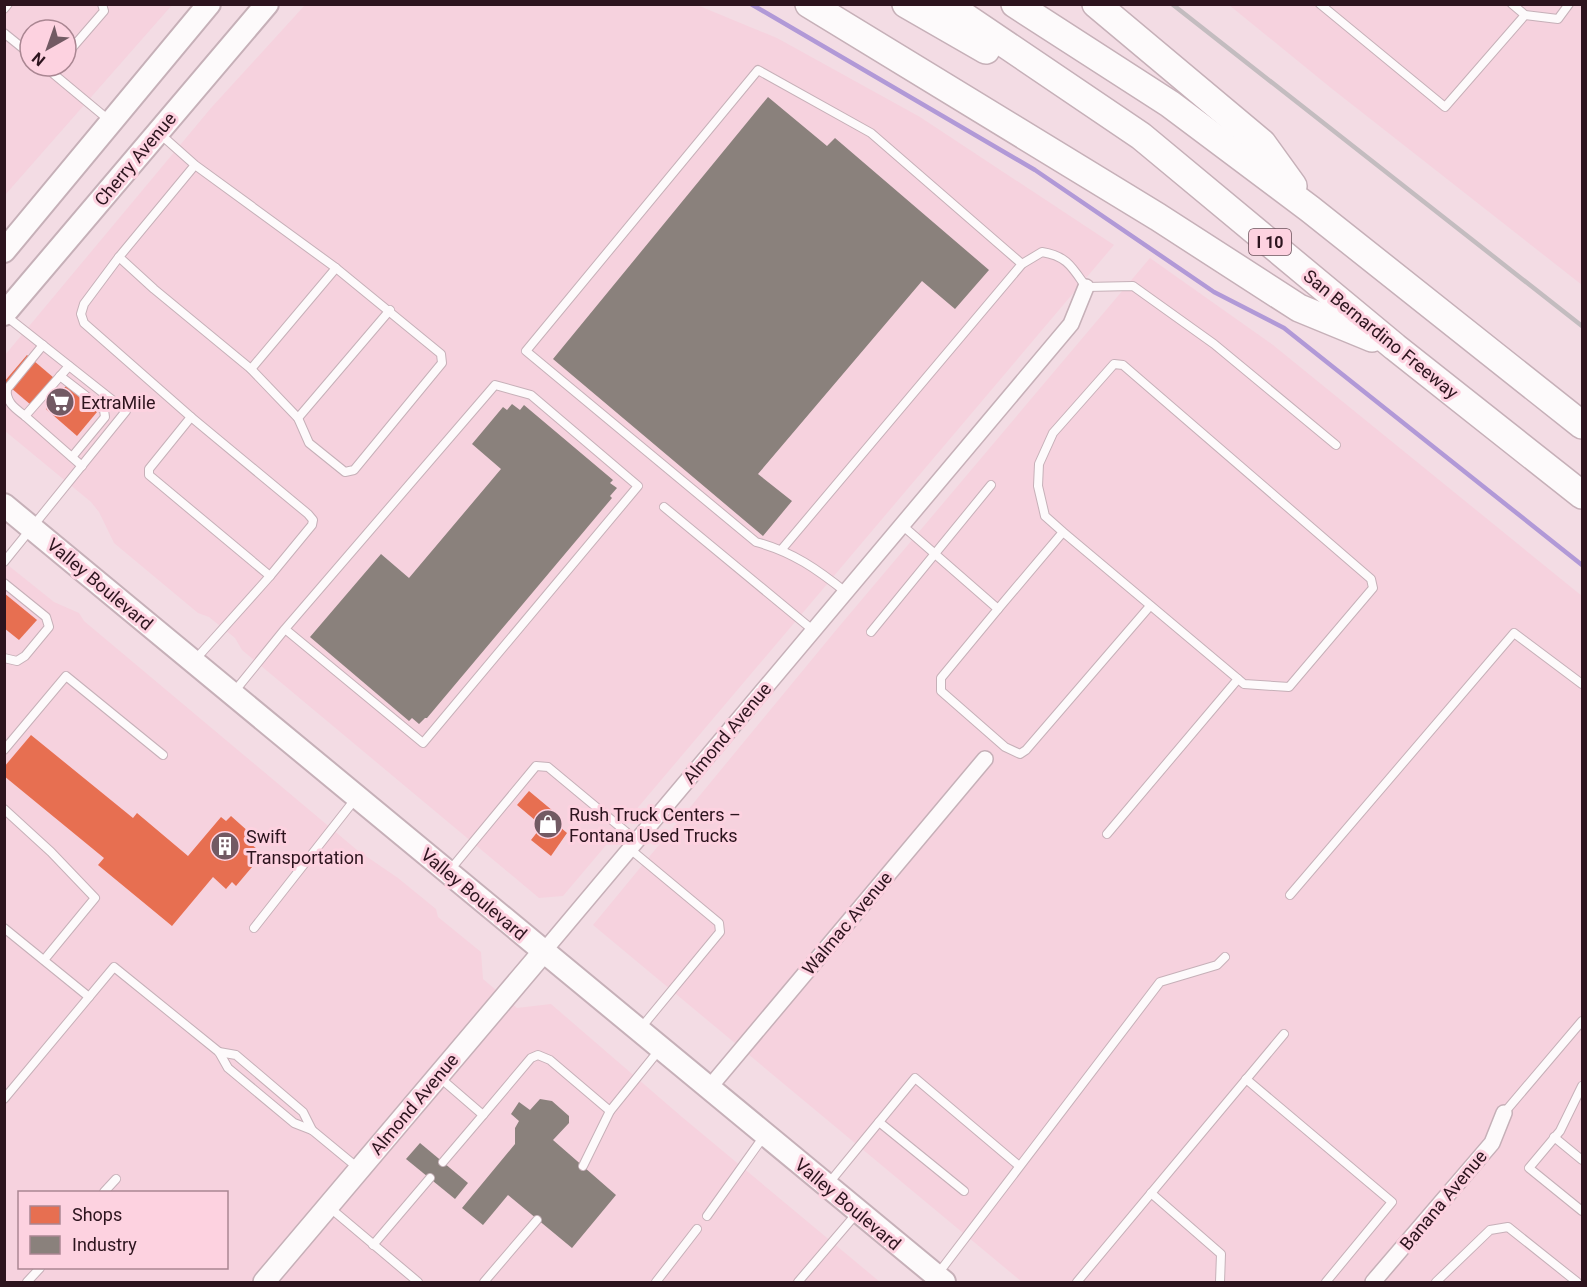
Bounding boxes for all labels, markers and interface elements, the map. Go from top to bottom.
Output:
north arrow [18,18,78,78]
text: N [28,48,49,70]
street label: Cherry Avenue [90,108,180,210]
road number: I 10 [1249,229,1291,255]
street label: San Bernardino Freeway [1299,265,1463,403]
supermarket icon: ExtraMile [44,386,76,418]
place label: ExtraMile [81,392,156,413]
street label: Valley Boulevard [43,534,157,634]
street label: Almond Avenue [679,678,775,788]
place label: Rush Truck Centers – Fontana Used Trucks [569,804,741,846]
shop icon: Rush Truck Centers – Fontana Used Trucks [532,808,564,840]
place label: Swift Transportation [246,826,364,868]
building icon: Swift Transportation [209,830,241,862]
street label: Valley Boulevard [417,844,531,944]
street label: Walmac Avenue [798,867,896,979]
street label: Almond Avenue [366,1049,462,1159]
street label: Banana Avenue [1395,1146,1491,1254]
street label: Valley Boulevard [791,1154,905,1254]
legend [18,1191,228,1269]
text: Shops [72,1204,122,1225]
text: Industry [72,1234,137,1255]

